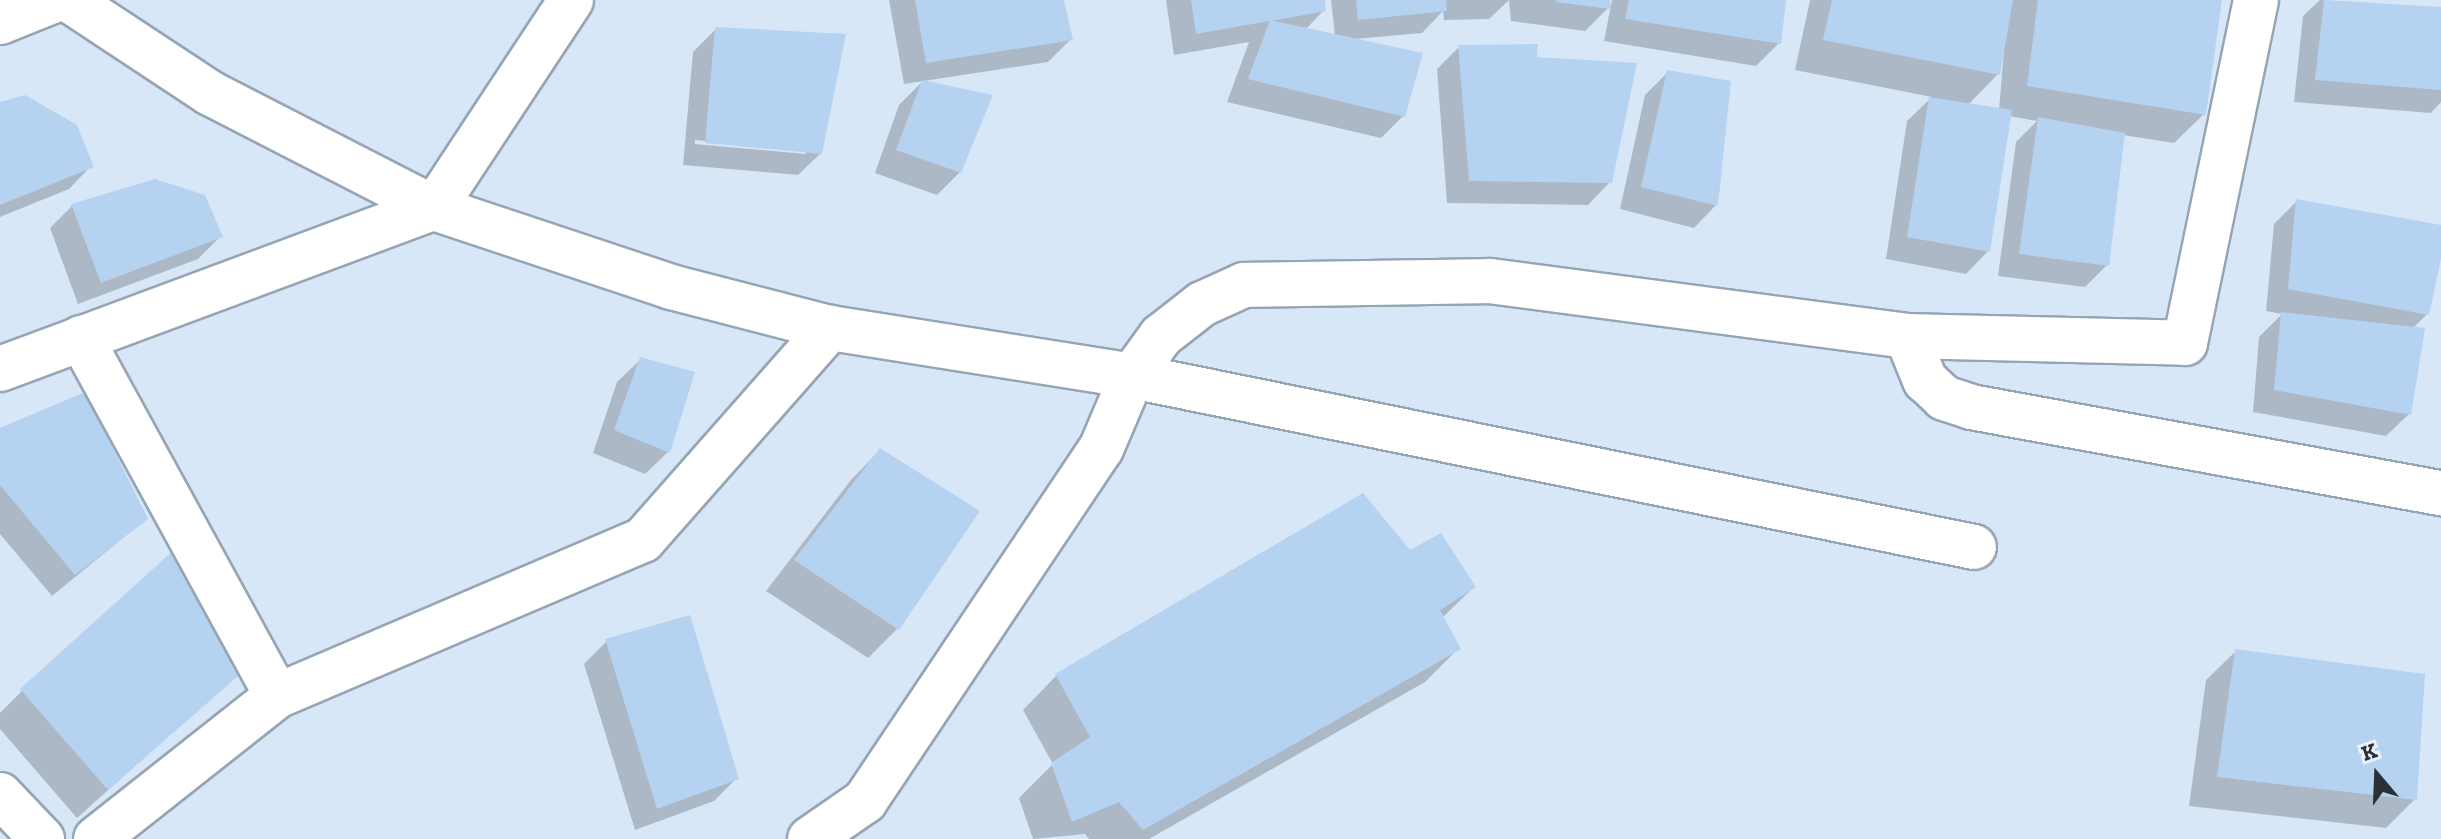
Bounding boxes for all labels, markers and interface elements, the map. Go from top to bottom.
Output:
north arrow [2337,735,2417,815]
text: K [2358,737,2380,767]

